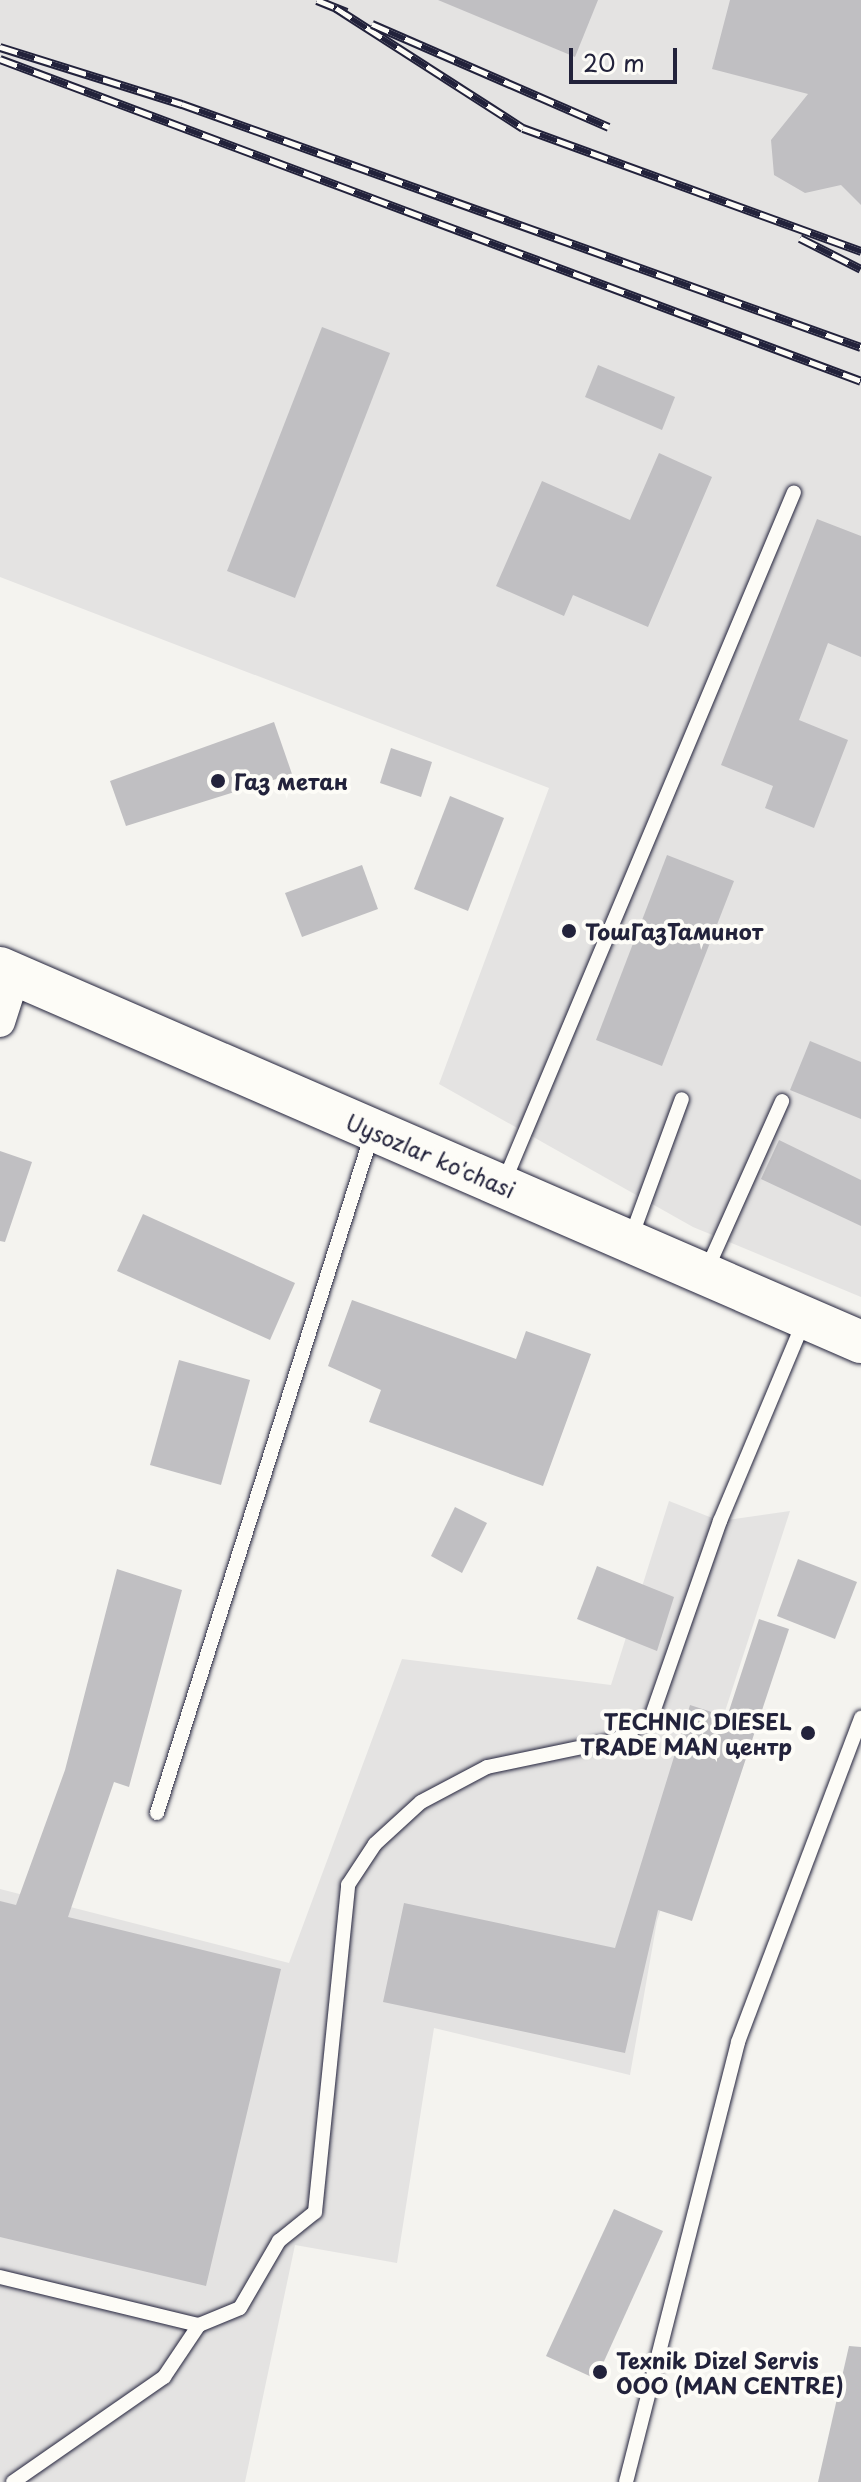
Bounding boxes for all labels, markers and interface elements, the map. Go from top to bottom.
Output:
scale bar [573,32,681,82]
text: 20 m [583,44,645,80]
place label: Газ метан [234,768,348,794]
marker: Газ метан [209,772,227,790]
place label: ТошГазТаминот [585,918,763,944]
marker: ТошГазТаминот [560,922,578,940]
street label: Uysozlar ko'chasi [342,1107,520,1203]
place label: TECHNIC DIESEL TRADE MAN центр [576,1707,792,1758]
marker: TECHNIC DIESEL TRADE MAN центр [799,1724,817,1742]
place label: Texnik Dizel Servis OOO (MAN CENTRE) [616,2346,846,2398]
marker: Texnik Dizel Servis OOO (MAN CENTRE) [591,2363,609,2381]

